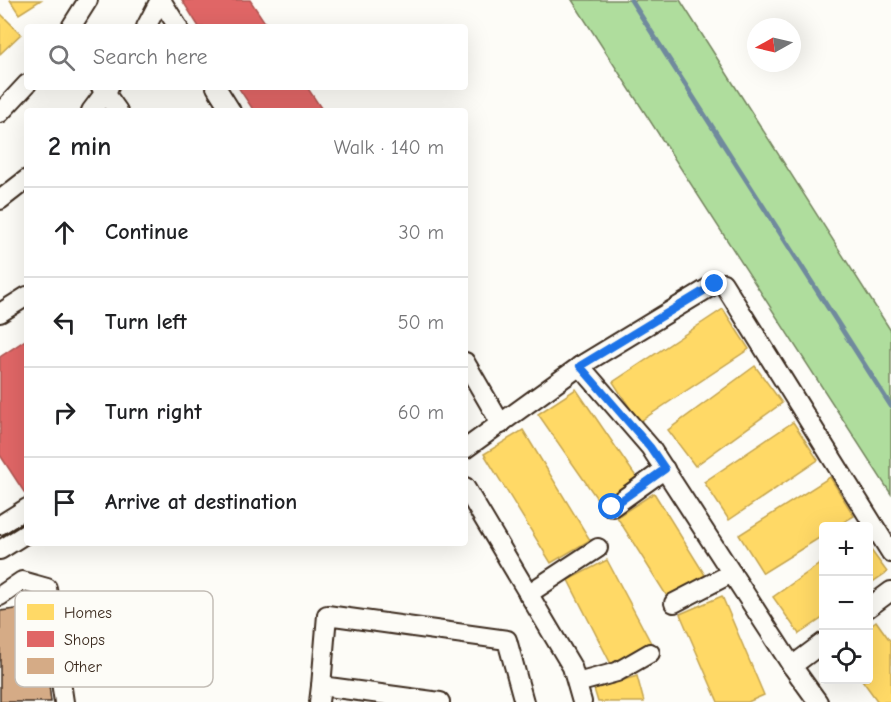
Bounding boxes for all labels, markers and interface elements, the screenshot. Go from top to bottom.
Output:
north arrow [747,18,801,72]
search box [24,24,468,90]
icon: search [45,41,78,74]
text: Search here [93,44,208,70]
text: 2 min [48,132,111,162]
text: Walk · 140 m [334,136,444,159]
icon: ahead [48,216,81,249]
text: Continue [105,219,188,245]
text: 30 m [398,221,444,244]
route end [701,270,727,296]
icon: left [48,306,81,339]
text: Turn left [105,309,187,335]
text: 50 m [398,311,444,334]
icon: right [48,396,81,429]
text: Turn right [105,399,202,425]
text: 60 m [398,401,444,424]
icon: arrive [48,486,81,519]
text: Arrive at destination [105,489,297,515]
route start [598,493,624,519]
map controls [819,522,873,684]
button: + [819,522,873,576]
button: − [819,576,873,630]
legend [15,591,213,687]
text: Homes [64,604,112,622]
button: locate [819,630,873,684]
text: Shops [64,631,105,649]
text: Other [64,658,102,676]

